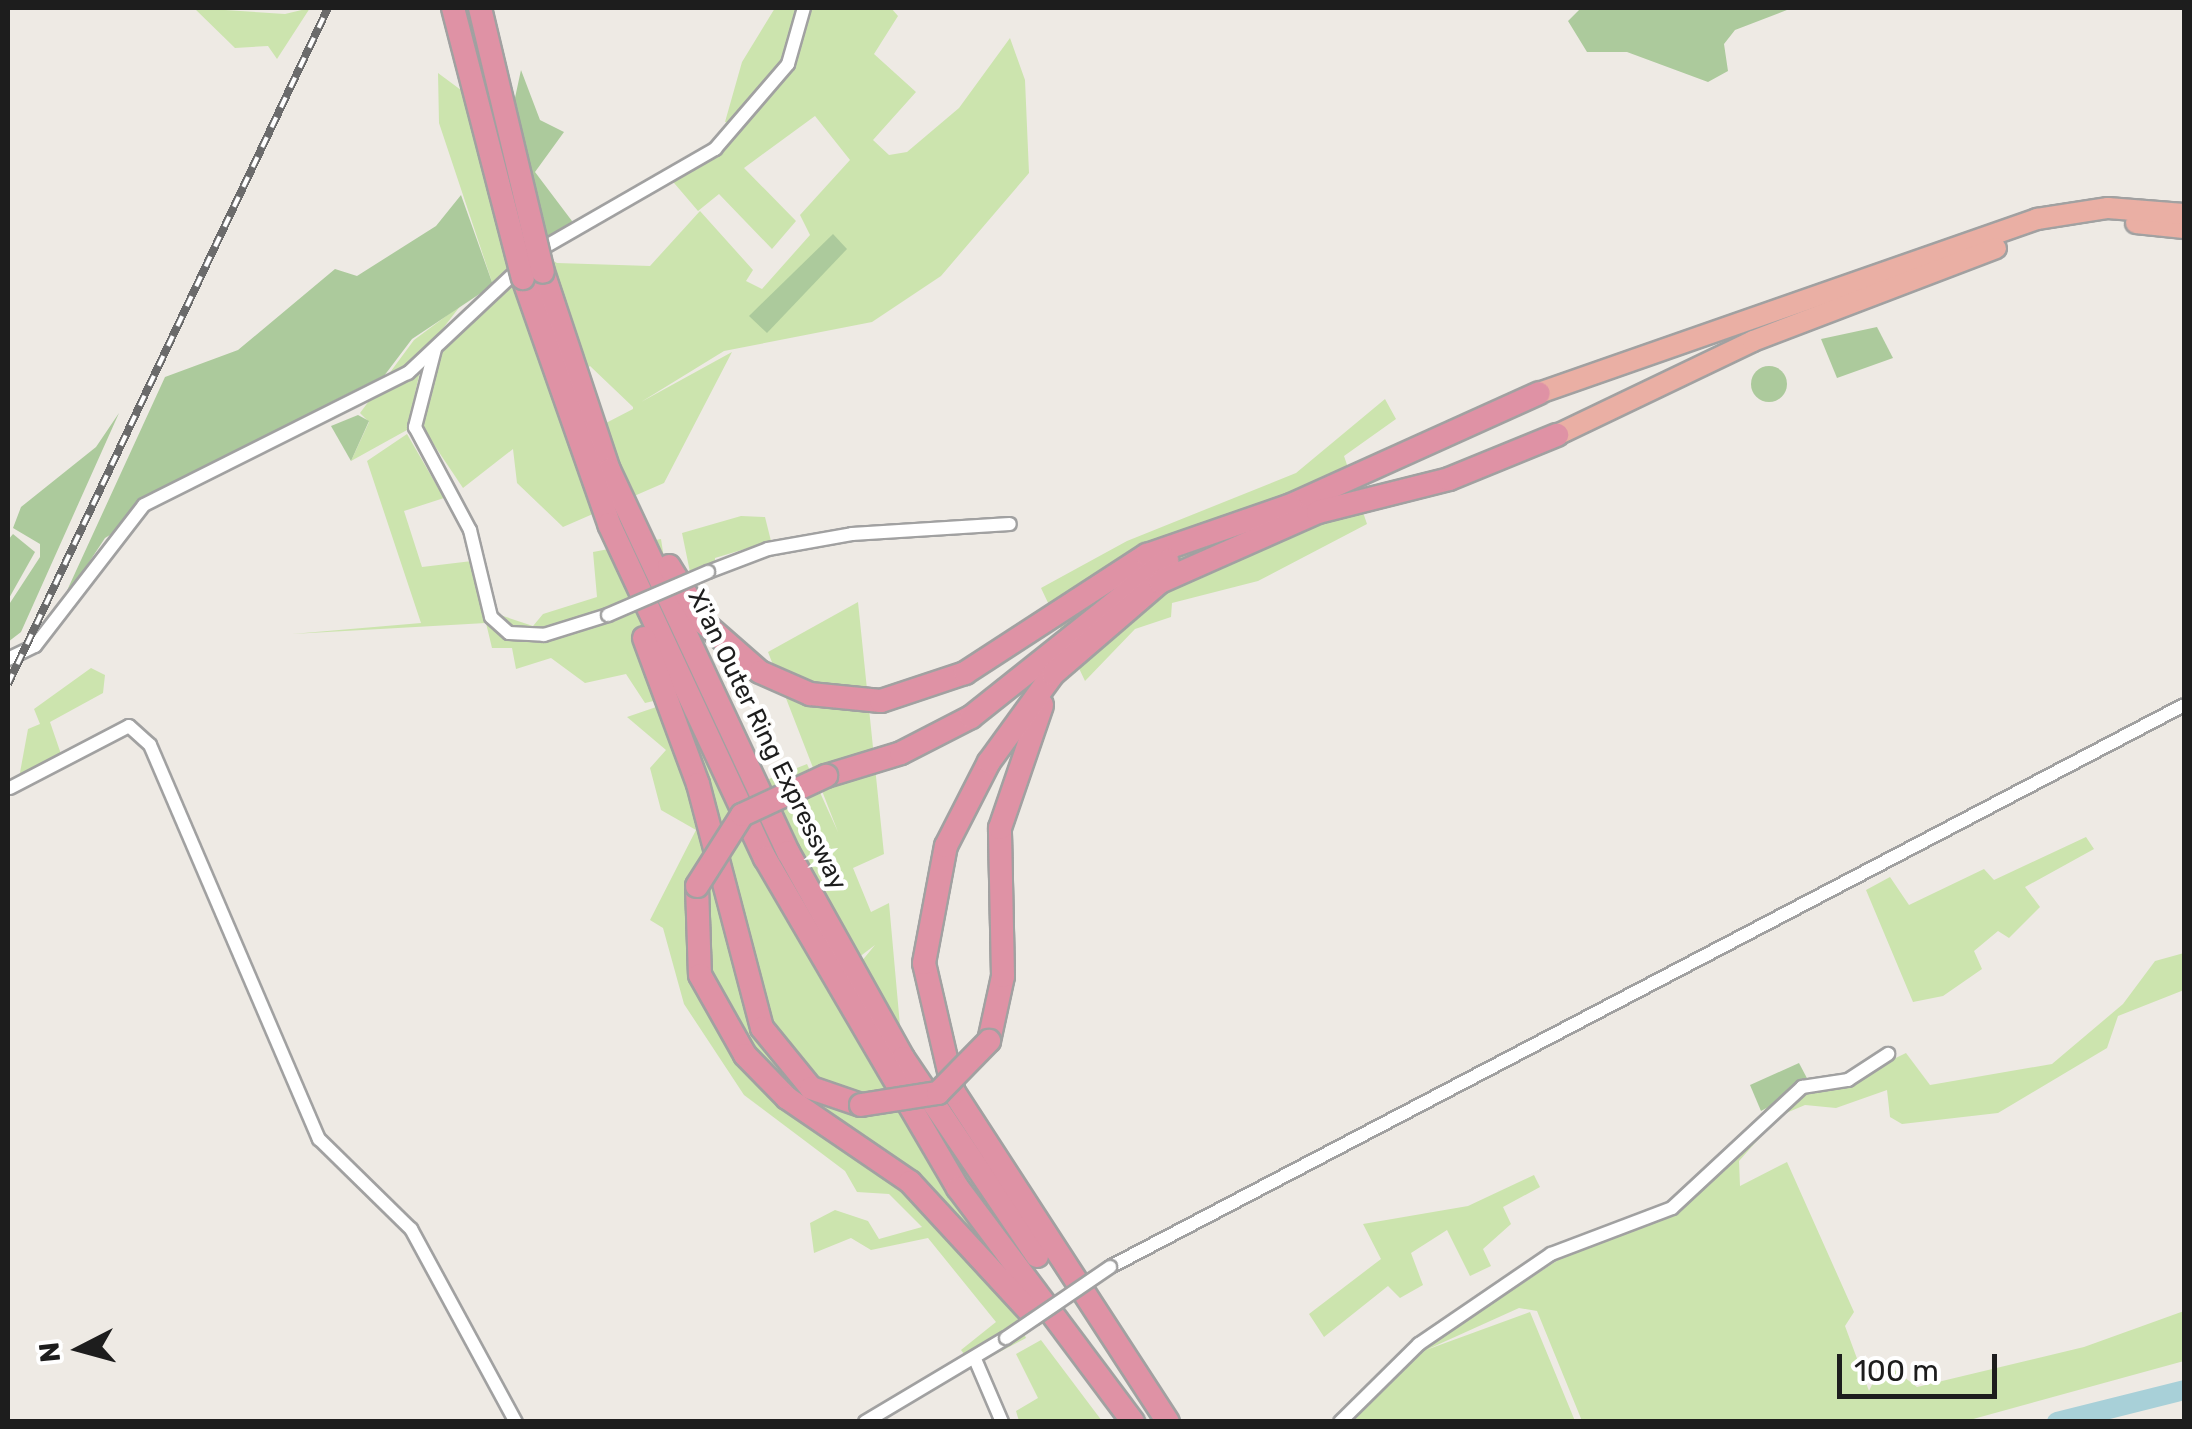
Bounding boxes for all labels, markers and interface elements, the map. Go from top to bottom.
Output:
street label: Xi'an Outer Ring Expressway [681,585,853,895]
north arrow [30,1299,130,1399]
scale bar [1842,1334,2002,1396]
text: N [32,1340,67,1364]
text: 100 m [1854,1353,1939,1389]

